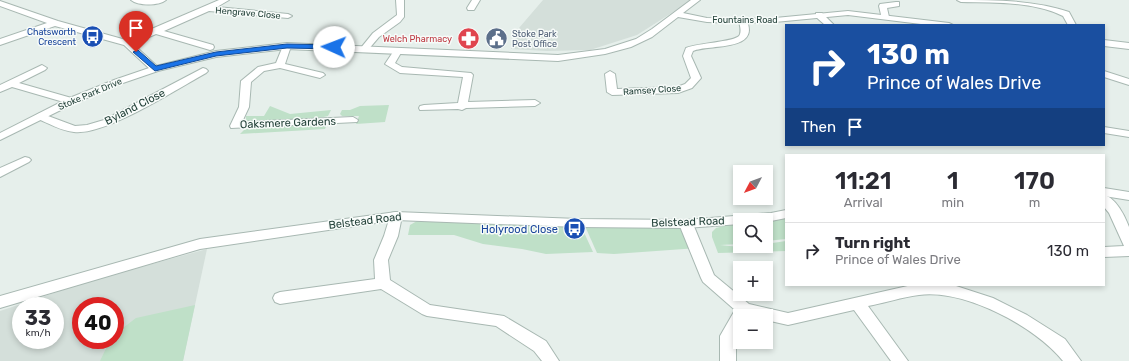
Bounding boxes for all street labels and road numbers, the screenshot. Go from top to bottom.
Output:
street label: Hengrave Close [215,5,281,21]
street label: Fountains Road [712,15,778,25]
street label: Stoke Park Drive [57,76,123,112]
street label: Ramsey Close [623,83,681,97]
street label: Byland Close [103,86,167,128]
street label: Oaksmere Gardens [240,115,337,131]
street label: Belstead Road [328,210,402,232]
street label: Belstead Road [651,214,725,230]

